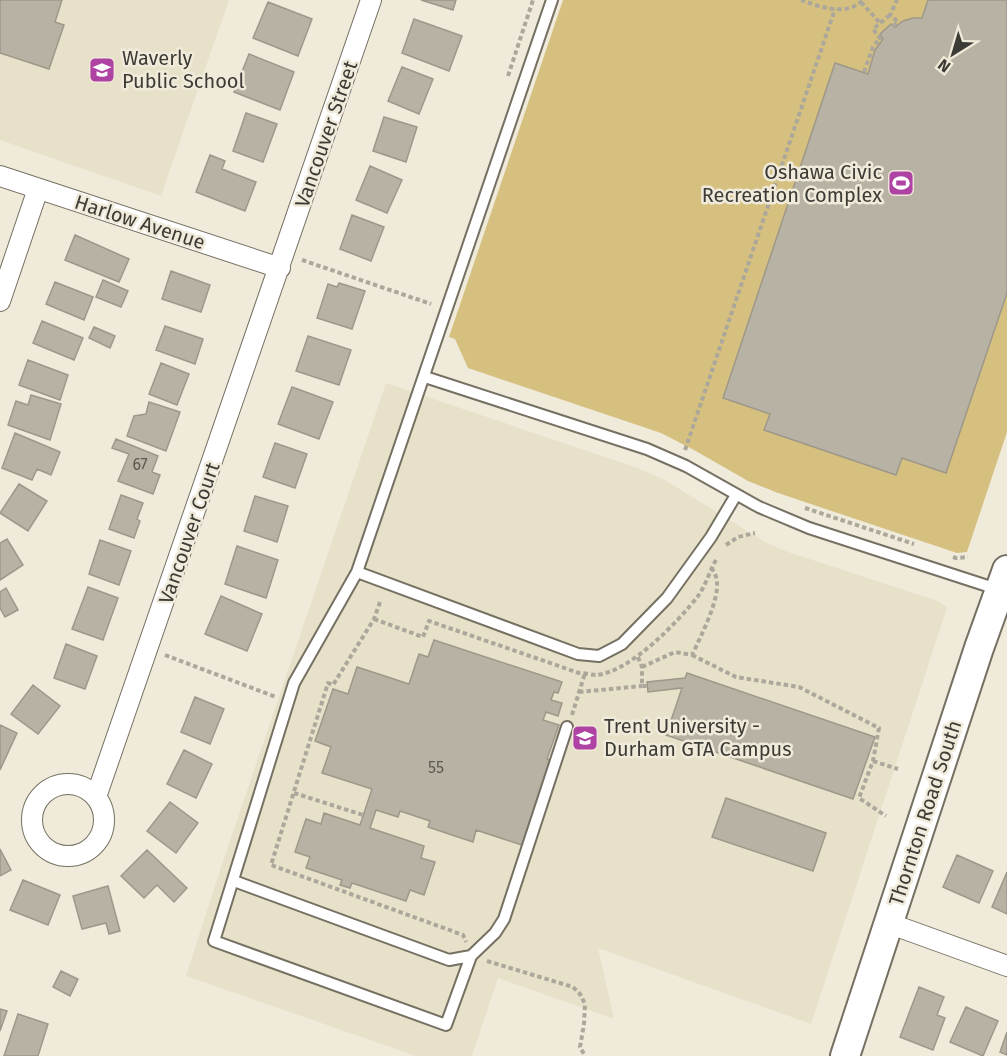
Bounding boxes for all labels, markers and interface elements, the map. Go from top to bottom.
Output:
north arrow [923,24,983,84]
place label: Waverly Public School [122,46,244,93]
school or university icon: Waverly Public School [87,55,117,85]
text: N [934,55,954,76]
street label: Vancouver Street [290,57,363,210]
place label: Oshawa Civic Recreation Complex [702,160,882,207]
sports icon: Oshawa Civic Recreation Complex [886,168,916,198]
street label: Harlow Avenue [72,190,208,254]
house number: 67 [132,455,148,474]
street label: Vancouver Court [154,458,225,607]
place label: Trent University - Durham GTA Campus [604,714,792,761]
street label: Thornton Road South [884,717,966,909]
school or university icon: Trent University - Durham GTA Campus [570,723,600,753]
house number: 55 [428,758,444,777]

